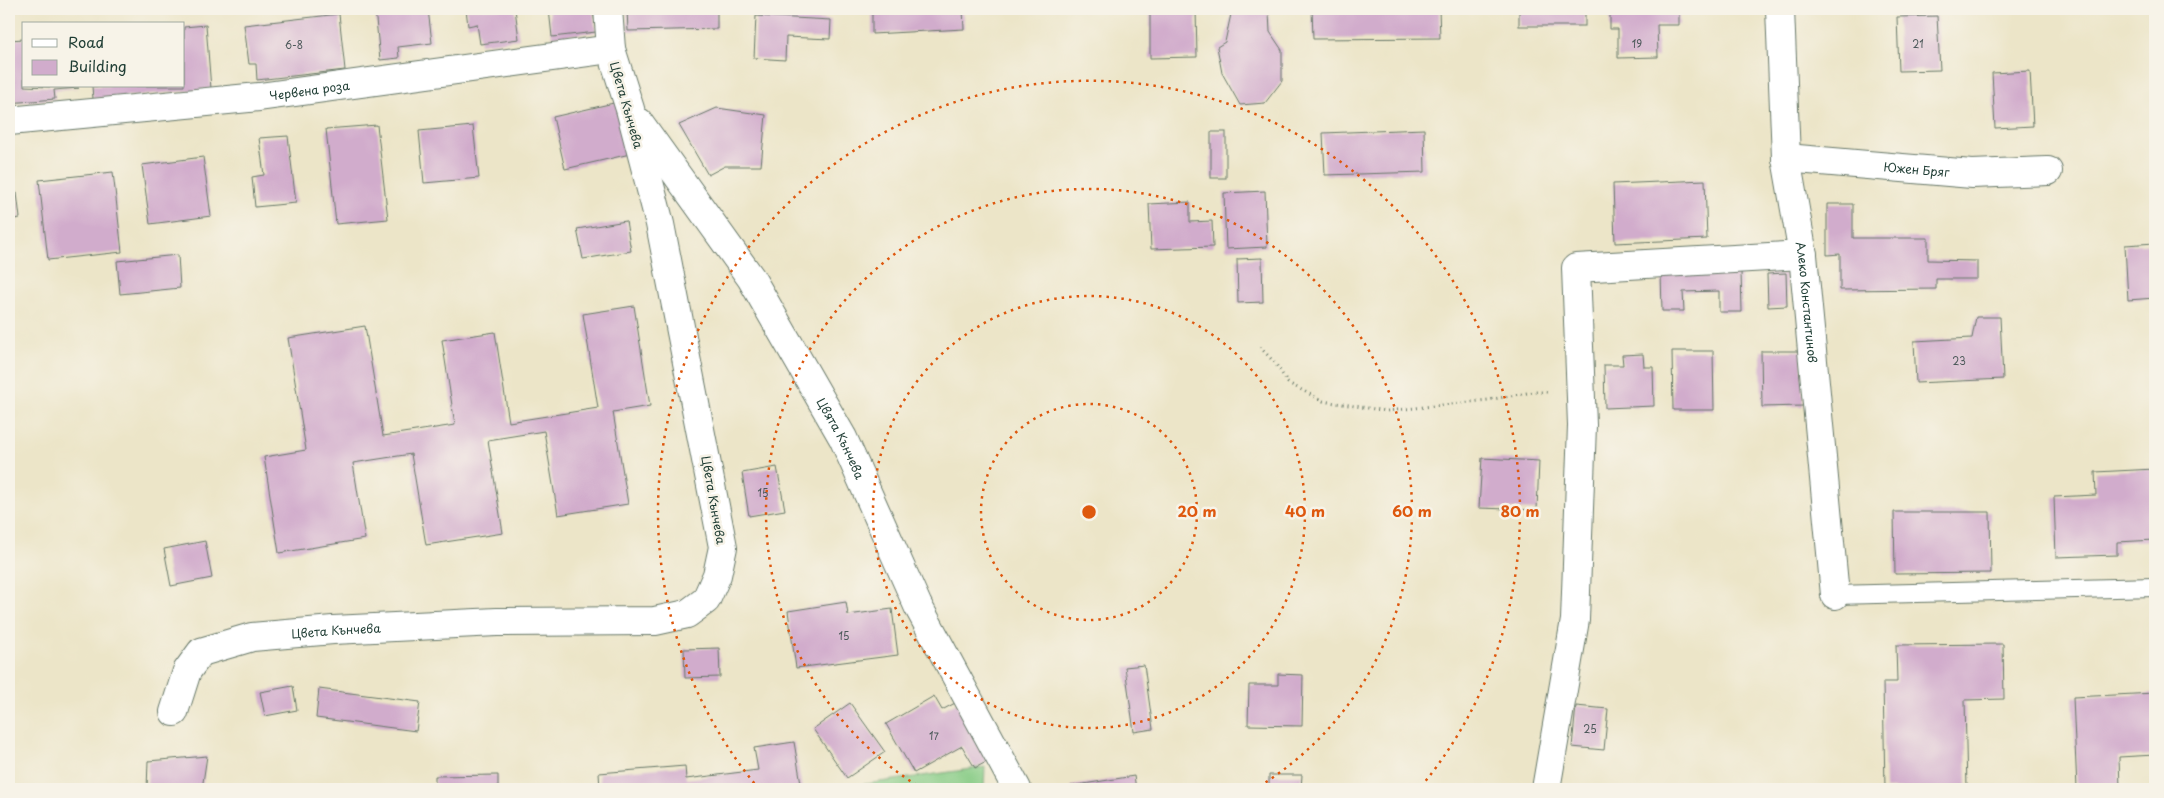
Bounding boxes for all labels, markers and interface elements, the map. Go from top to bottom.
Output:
legend [22,22,185,88]
text: Road [68,30,104,53]
house number: 19 [1632,36,1642,51]
house number: 21 [1912,36,1924,51]
house number: 6-8 [285,37,303,52]
text: Building [68,54,127,77]
street label: Цвета Кънчева [606,60,648,151]
street label: Червена роза [268,76,351,105]
street label: Южен Бряг [1883,157,1951,181]
street label: Алеко Константинов [1792,240,1822,364]
house number: 23 [1952,353,1966,368]
street label: Цвята Кънчева [813,394,869,482]
street label: Цвета Кънчева [697,454,731,546]
house number: 15 [758,485,768,500]
text: 20 m [1178,499,1216,522]
text: 40 m [1285,499,1325,522]
text: 60 m [1392,499,1432,522]
text: 80 m [1500,499,1540,522]
centre of rings [1080,503,1098,521]
street label: Цвета Кънчева [291,619,382,643]
house number: 15 [839,628,849,643]
house number: 25 [1583,721,1597,736]
house number: 17 [929,728,940,743]

